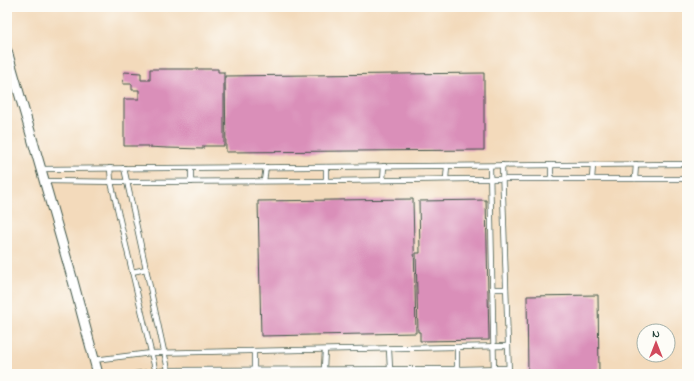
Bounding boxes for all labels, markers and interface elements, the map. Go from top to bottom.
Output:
north arrow [636,323,676,363]
text: N [652,326,660,342]

